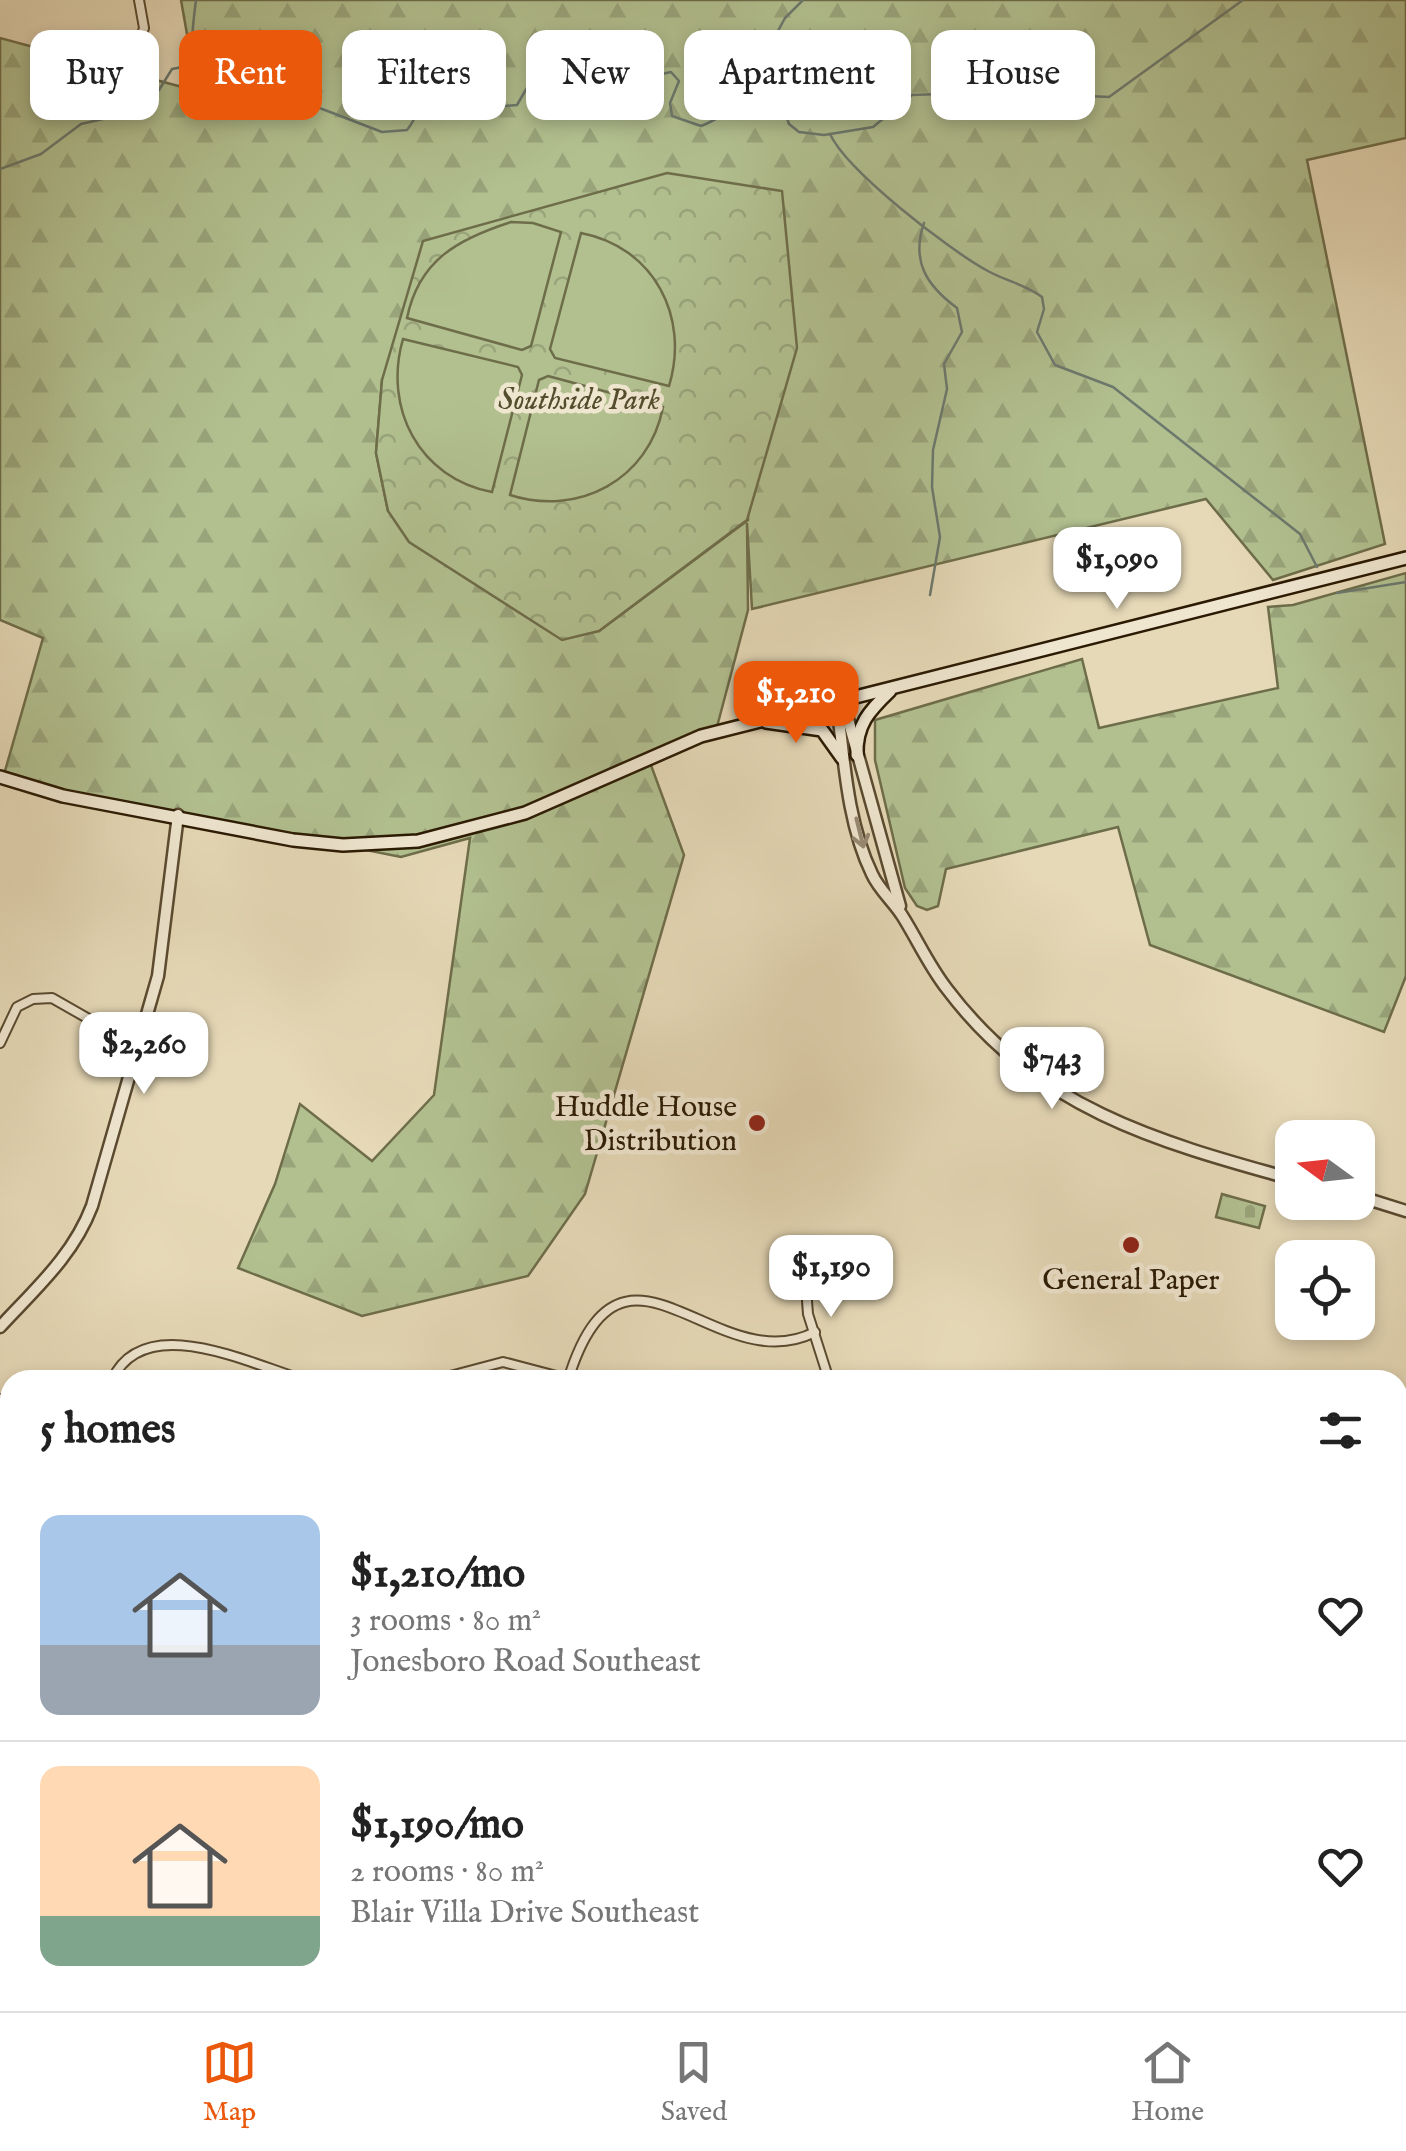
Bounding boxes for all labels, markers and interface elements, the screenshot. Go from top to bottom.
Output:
chip: Buy [30,30,159,120]
chip: Rent [179,30,322,120]
chip: Filters [342,30,506,120]
chip: New [526,30,664,120]
chip: Apartment [684,30,911,120]
chip: House [931,30,1095,120]
park label: Southside Park [498,382,660,420]
pin: $1,090 [1036,527,1198,612]
text: $1,090 [1075,539,1159,580]
pin: $1,210 [715,661,877,746]
text: $1,210 [756,673,836,714]
one-way arrow [852,816,870,848]
pin: $2,260 [63,1012,225,1097]
text: $2,260 [101,1024,187,1065]
pin: $743 [993,1027,1111,1112]
text: $743 [1022,1039,1082,1080]
place label: Huddle House Distribution [554,1089,737,1161]
marker: Huddle House Distribution [746,1112,768,1134]
north arrow [1275,1120,1375,1220]
map controls [1275,1120,1375,1340]
marker: General Paper [1120,1234,1142,1256]
pin: $1,190 [750,1235,912,1320]
button: locate [1275,1240,1375,1340]
text: $1,190 [791,1247,871,1288]
place label: General Paper [1042,1262,1220,1300]
icon: filters [1313,1403,1368,1458]
text: 5 homes [40,1404,176,1457]
text: $1,210/mo [350,1548,525,1601]
icon: home [120,1555,240,1675]
icon: heart [1313,1588,1368,1643]
text: 3 rooms · 80 m² [350,1601,541,1642]
text: Jonesboro Road Southeast [350,1642,701,1683]
text: $1,190/mo [350,1799,524,1852]
icon: home [120,1806,240,1926]
icon: heart [1313,1839,1368,1894]
text: 2 rooms · 80 m² [350,1852,544,1893]
text: Blair Villa Drive Southeast [350,1893,699,1934]
tab: Map [202,2035,257,2130]
tab: Saved [661,2035,727,2130]
tab: Home [1131,2035,1204,2130]

